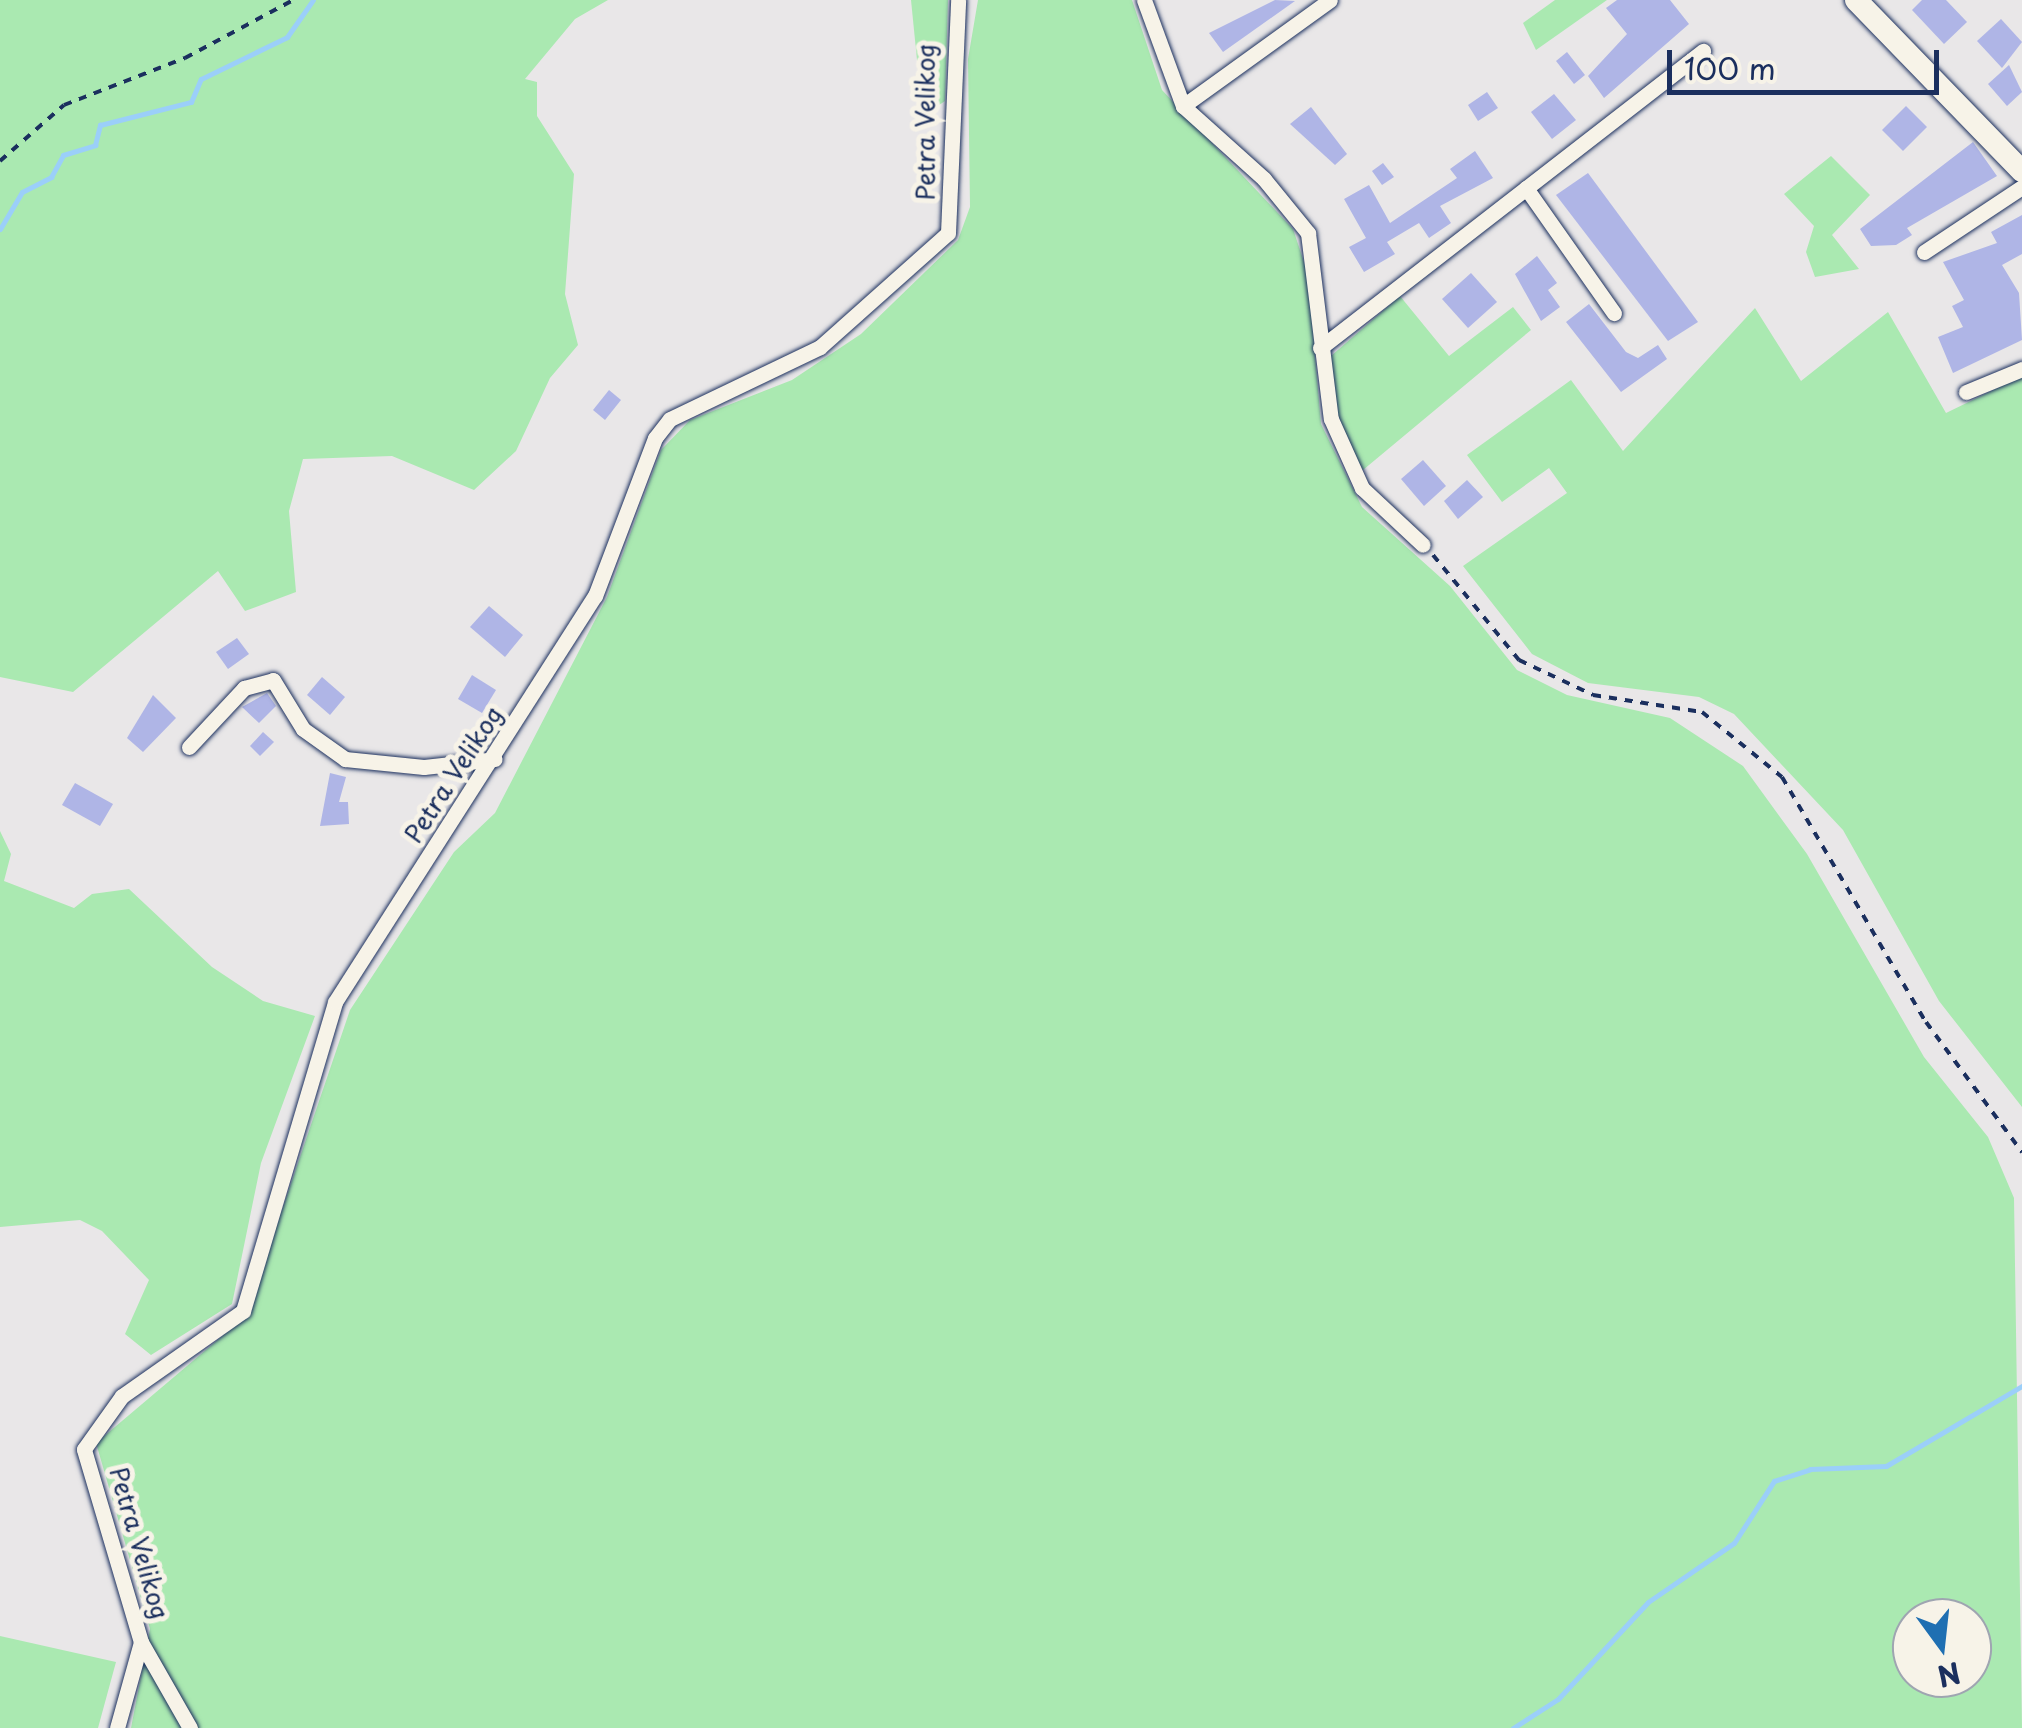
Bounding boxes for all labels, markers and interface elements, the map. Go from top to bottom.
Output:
scale bar [1672,30,1944,92]
street label: Petra Velikog [910,43,940,201]
text: 100 m [1684,45,1776,90]
street label: Petra Velikog [397,700,509,848]
street label: Petra Velikog [104,1463,176,1623]
north arrow [1892,1598,1992,1698]
text: N [1933,1652,1966,1699]

